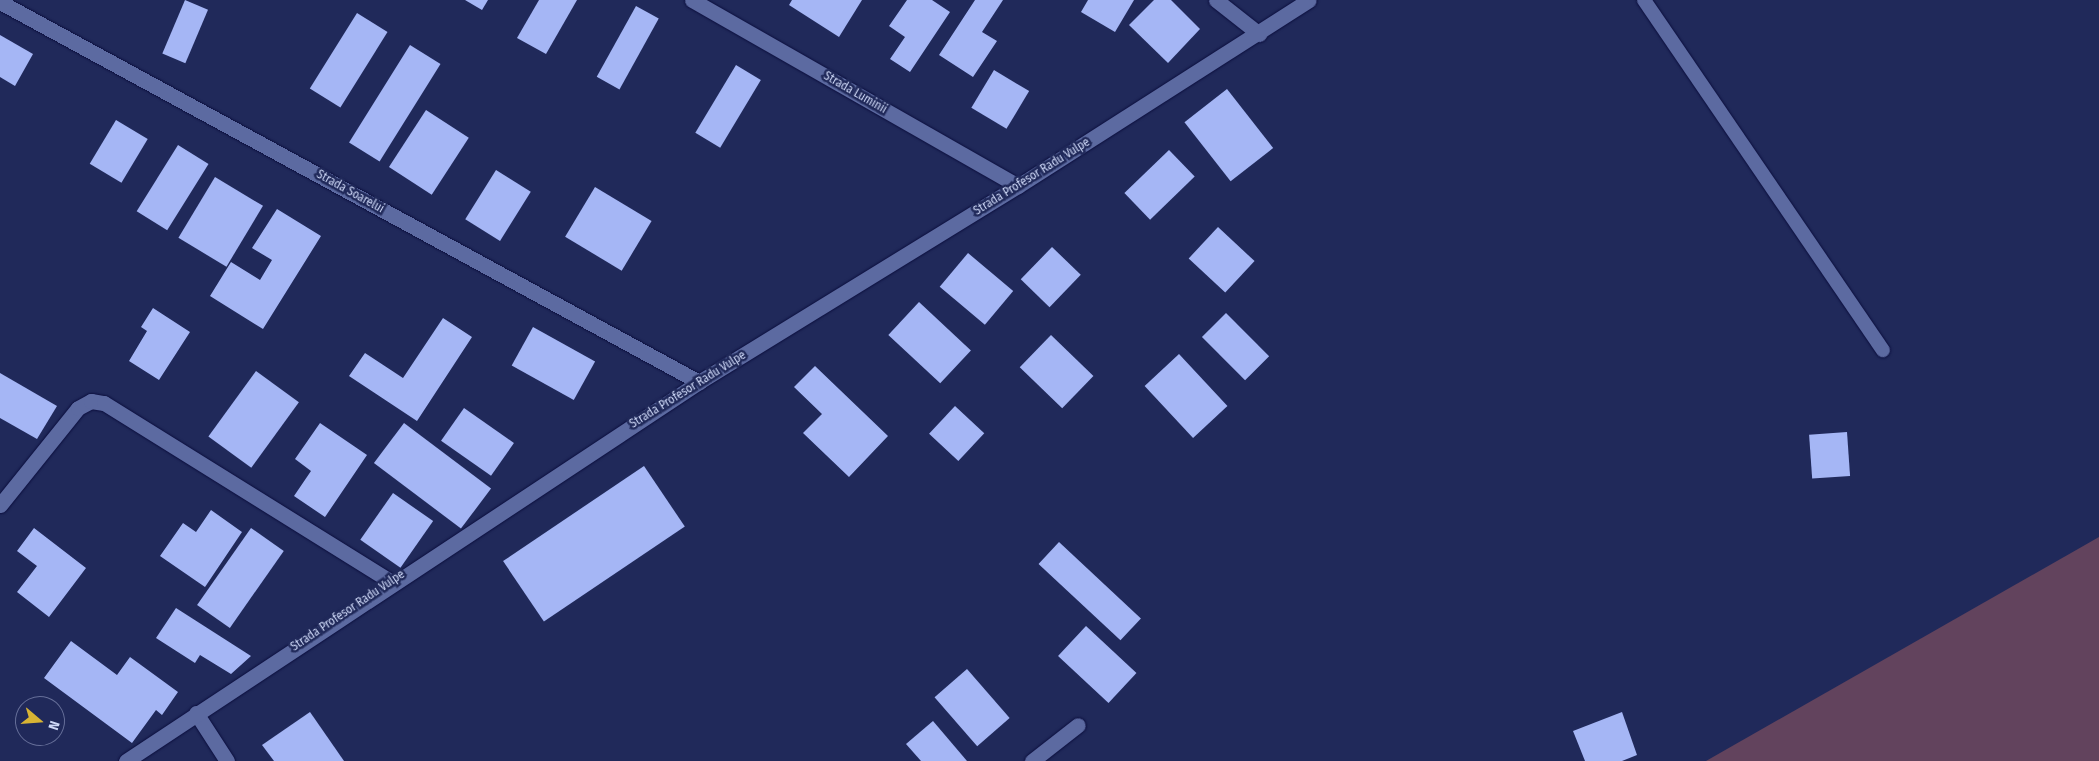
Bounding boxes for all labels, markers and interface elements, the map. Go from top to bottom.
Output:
street label: Strada Luminii [821,69,889,117]
street label: Strada Profesor Radu Vulpe [971,135,1093,219]
street label: Strada Soarelui [314,168,386,216]
street label: Strada Profesor Radu Vulpe [627,348,749,432]
street label: Strada Profesor Radu Vulpe [288,567,408,655]
north arrow [15,696,65,746]
text: N [44,719,63,732]

